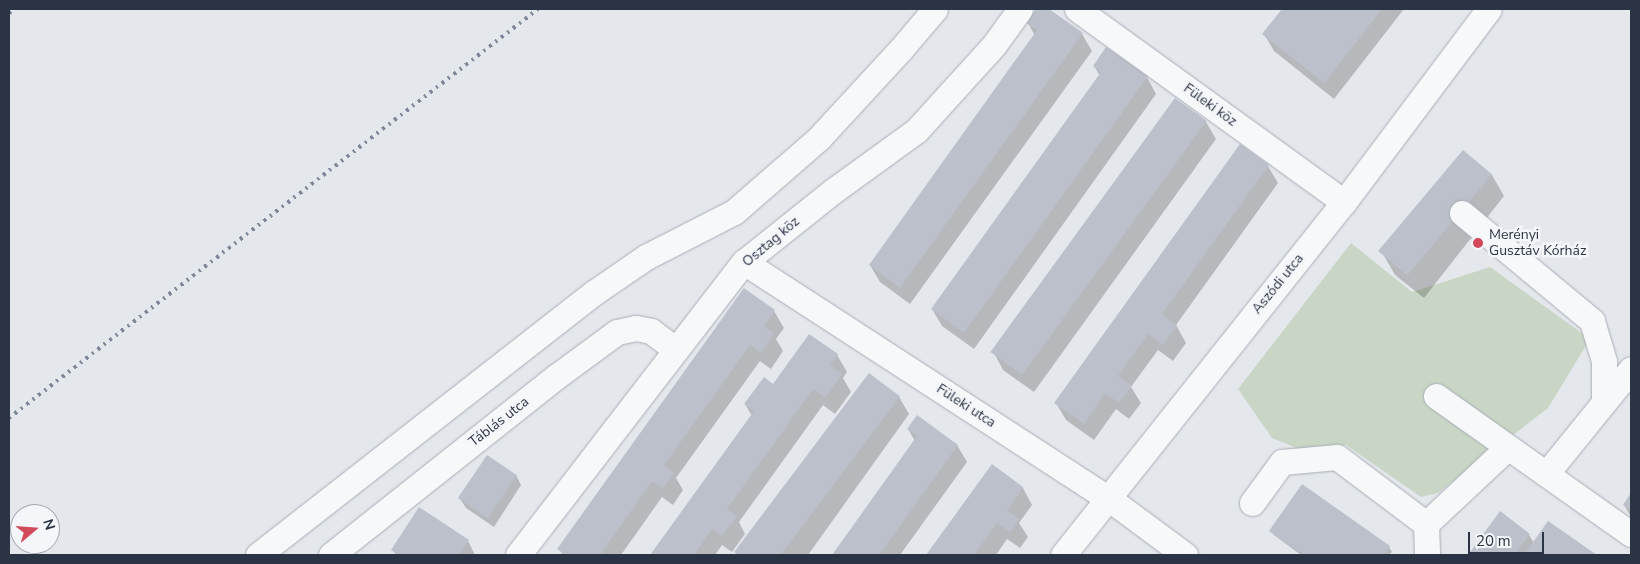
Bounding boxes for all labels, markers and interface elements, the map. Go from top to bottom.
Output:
street label: Füleki köz [1180,80,1240,130]
street label: Osztag köz [739,213,803,271]
place label: Merényi Gusztáv Kórház [1489,227,1586,260]
marker: Merényi Gusztáv Kórház [1471,236,1485,250]
street label: Aszódi utca [1249,251,1307,317]
street label: Füleki utca [933,381,999,431]
street label: Táblás utca [466,393,532,451]
north arrow [10,504,60,554]
text: N [38,517,59,532]
scale bar [1470,522,1546,554]
text: 20 m [1476,531,1511,551]

